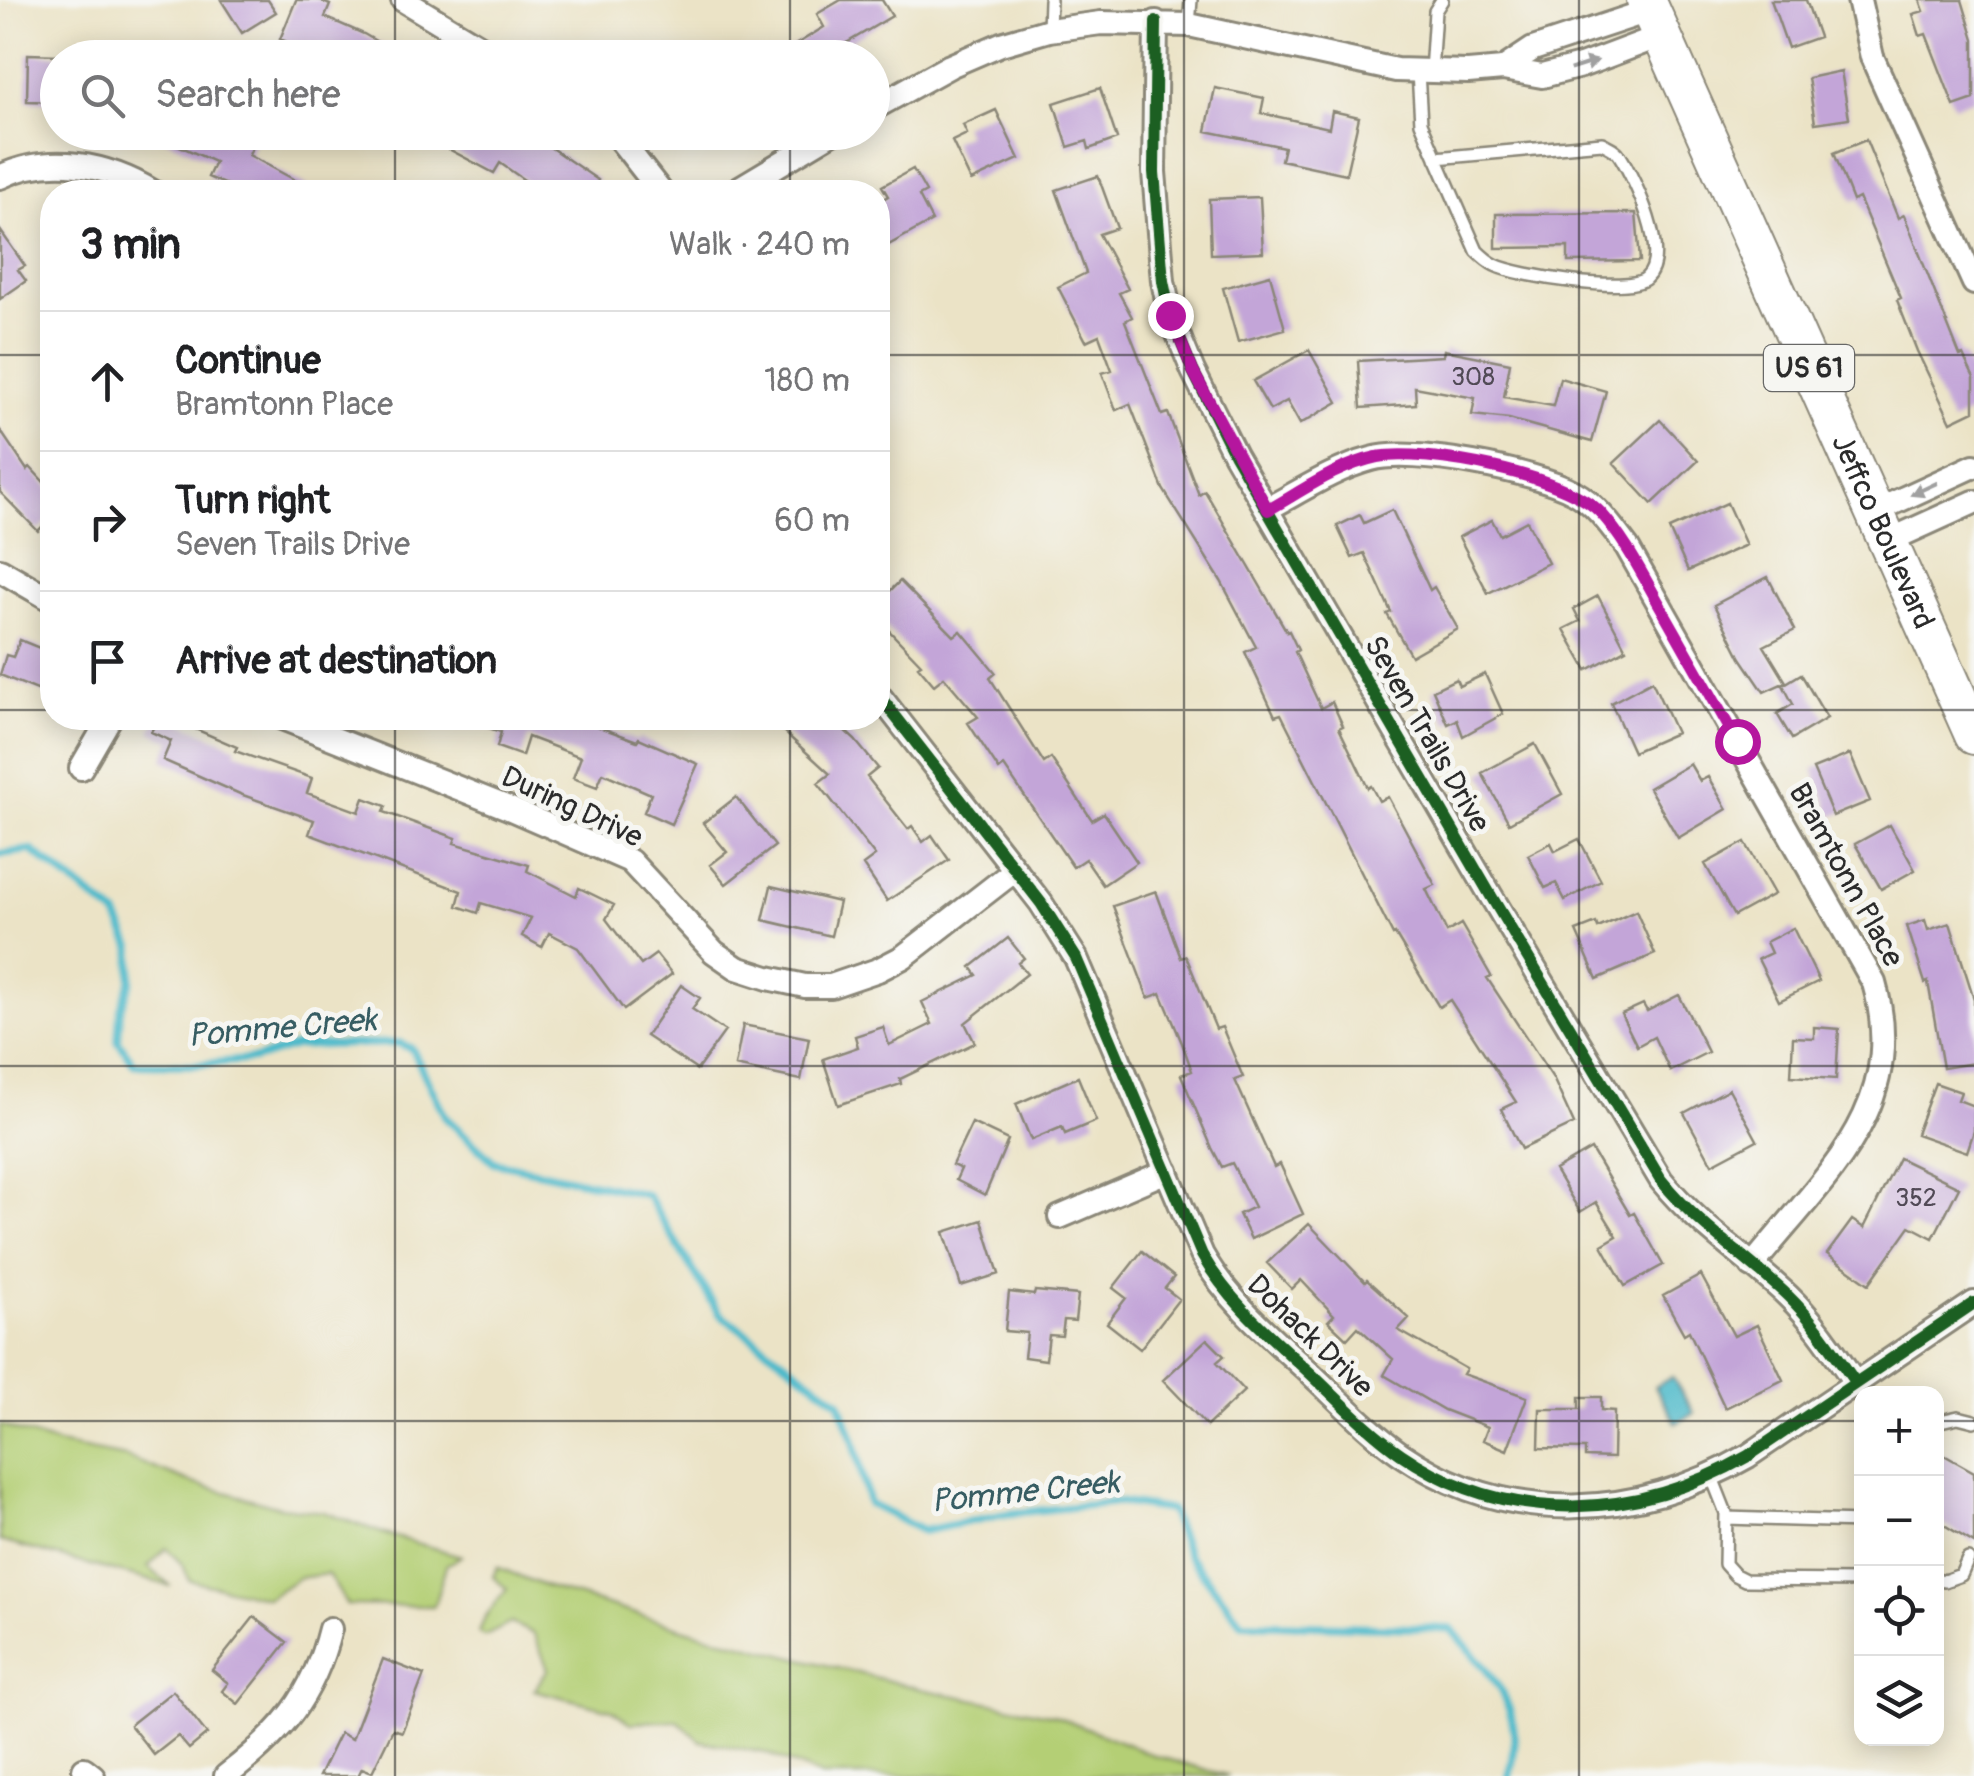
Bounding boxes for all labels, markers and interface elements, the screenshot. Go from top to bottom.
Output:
search box [40,40,890,150]
one-way arrow [1570,56,1600,71]
icon: search [75,68,130,123]
text: Search here [155,71,341,119]
text: 3 min [80,219,181,271]
text: Walk · 240 m [669,225,850,265]
route end [1148,293,1194,339]
text: Continue [175,337,321,385]
road number: US 61 [1764,345,1854,391]
icon: ahead [80,354,135,409]
text: 180 m [764,361,850,401]
house number: 308 [1451,362,1495,393]
text: Bramtonn Place [175,385,393,425]
street label: Jeffco Boulevard [1824,428,1943,634]
text: Turn right [175,477,330,525]
one-way arrow [1909,480,1938,497]
icon: right [80,494,135,549]
text: 60 m [774,501,850,541]
text: Seven Trails Drive [175,525,410,565]
street label: Seven Trails Drive [1356,629,1498,839]
icon: arrive [80,634,135,689]
text: Arrive at destination [175,637,497,685]
route start [1715,719,1761,765]
street label: During Drive [495,758,649,856]
street label: Bramtonn Place [1780,777,1912,974]
water label: Pomme Creek [186,1000,380,1056]
house number: 352 [1895,1183,1937,1214]
street label: Dohack Drive [1239,1267,1381,1405]
map controls [1854,1386,1944,1746]
button: + [1854,1386,1944,1476]
water label: Pomme Creek [929,1462,1124,1522]
button: − [1854,1476,1944,1566]
button: locate [1854,1566,1944,1656]
button: layers [1854,1656,1944,1746]

